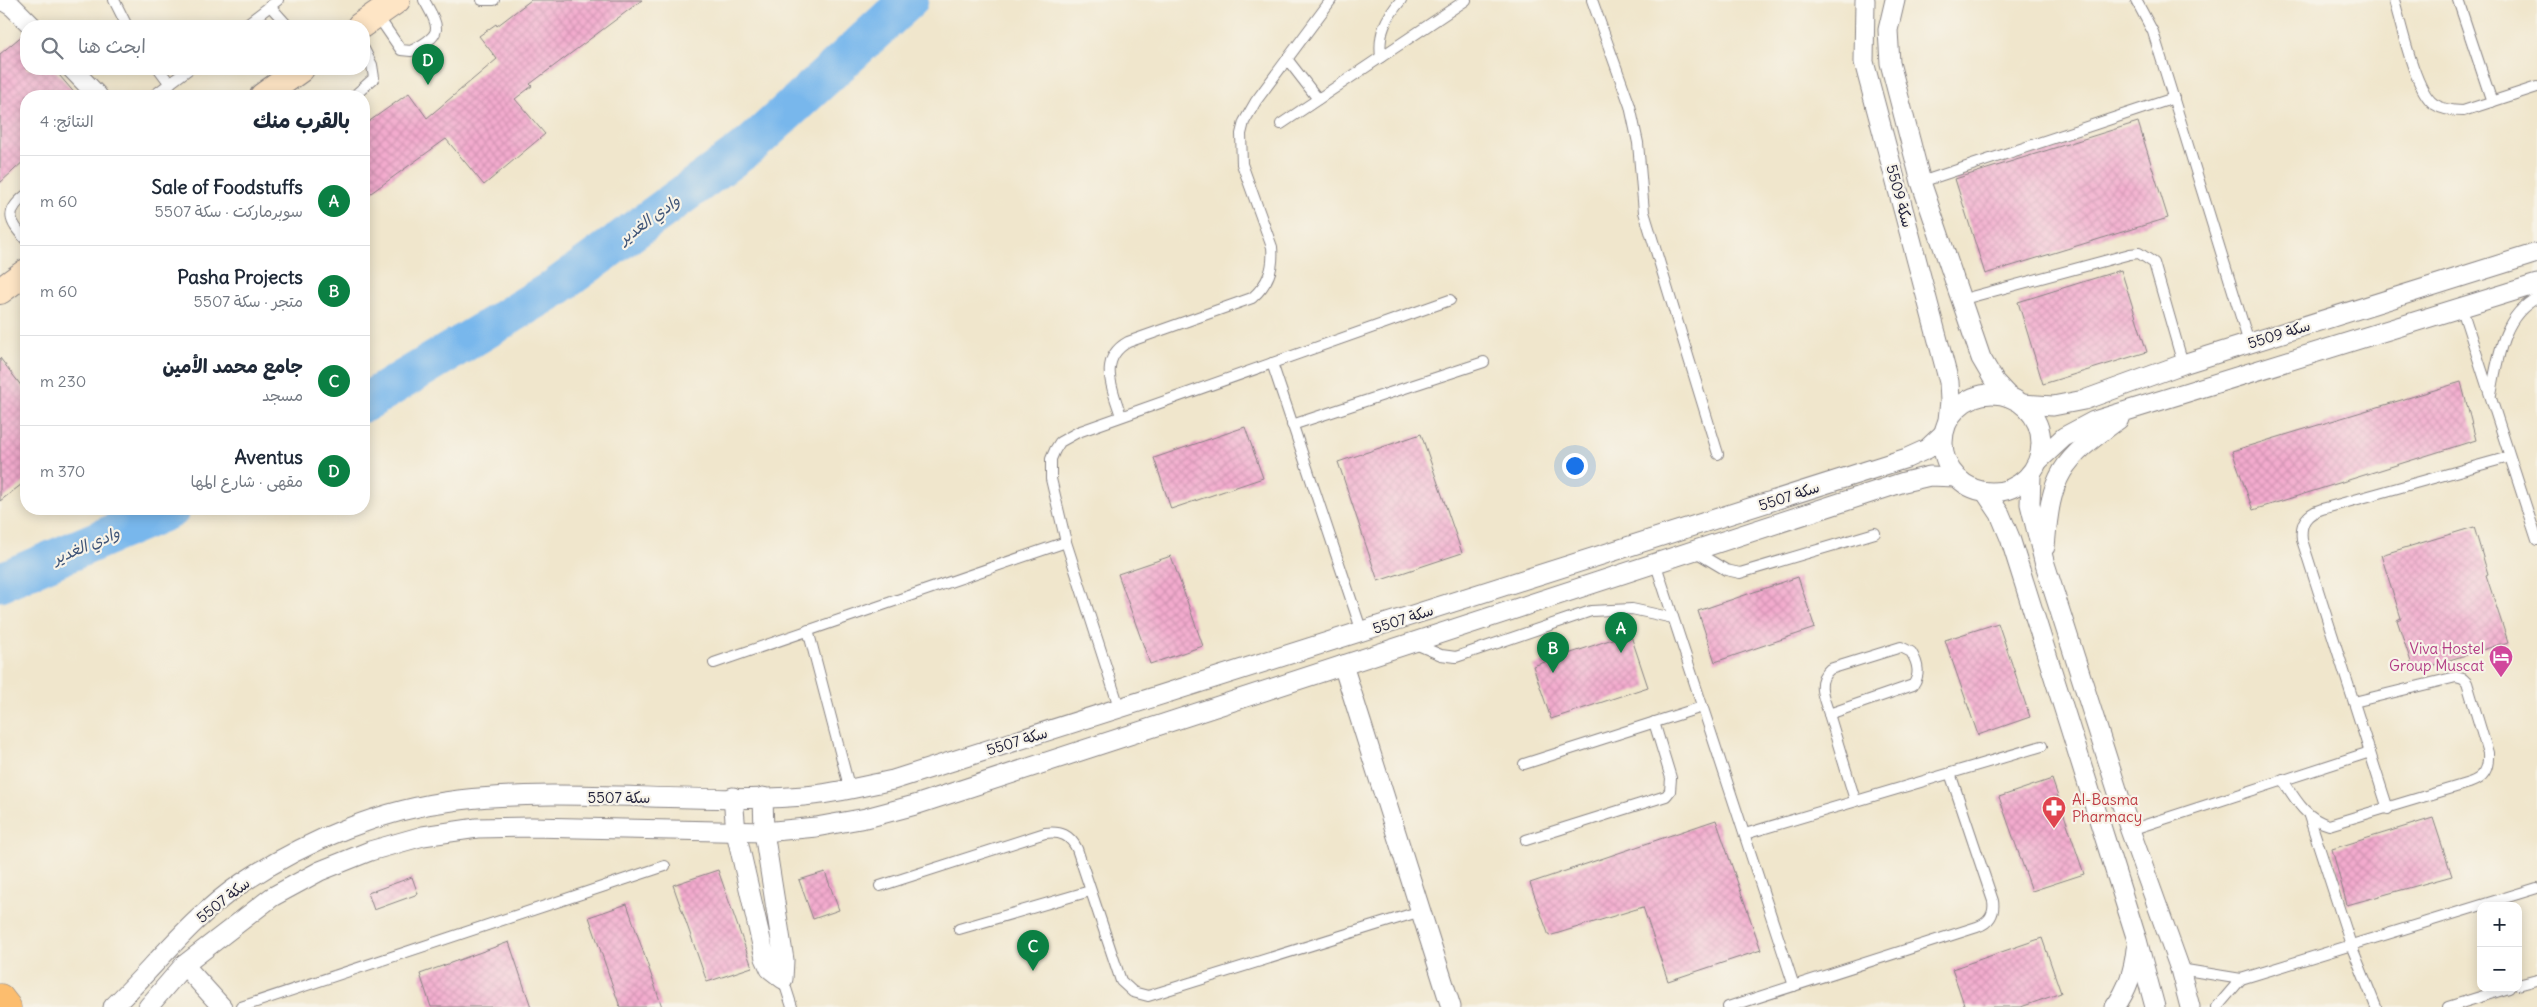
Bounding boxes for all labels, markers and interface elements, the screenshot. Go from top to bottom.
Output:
search box [20,20,370,75]
icon: search [38,34,66,62]
text: ابحث هنا [78,34,146,58]
pin: D [412,44,444,85]
text: بالقرب منك [253,107,350,134]
text: النتائج: 4 [40,111,94,131]
street label: سكة 5509 [1882,162,1918,230]
text: Sale of Foodstuffs [152,175,303,199]
water label: وادي الغدير [613,190,685,251]
text: 60 m [40,191,78,211]
text: A [329,191,339,211]
text: سوبرماركت · سكة 5507 [155,201,303,221]
text: Pasha Projects [177,265,303,289]
text: 60 m [40,281,78,301]
text: B [329,281,339,301]
text: متجر · سكة 5507 [194,291,303,311]
street label: سكة 5509 [2245,316,2313,352]
text: جامع محمد الأمين [162,354,303,378]
text: 230 m [40,371,86,391]
text: C [329,371,339,391]
text: مسجد [262,385,303,405]
text: Aventus [234,445,303,469]
your location [1562,453,1588,479]
text: 370 m [40,461,85,481]
text: D [328,461,340,481]
text: مقهى · شارع المها [191,471,303,491]
street label: سكة 5507 [1756,477,1822,515]
water label: وادي الغدير [48,522,124,571]
street label: سكة 5507 [1370,600,1436,638]
pin: A [1605,612,1637,653]
pin: B [1537,632,1569,673]
place label: Viva Hostel Group Muscat [2389,639,2484,675]
hotel icon: Viva Hostel Group Muscat [2488,644,2514,678]
street label: سكة 5507 [984,723,1050,759]
street label: سكة 5507 [588,788,650,807]
place label: Al-Basma Pharmacy [2072,790,2142,826]
pharmacy icon: Al-Basma Pharmacy [2041,795,2067,829]
street label: سكة 5507 [192,873,254,927]
map controls [2477,902,2522,992]
button: + [2477,902,2522,947]
pin: C [1017,930,1049,971]
button: − [2477,947,2522,992]

